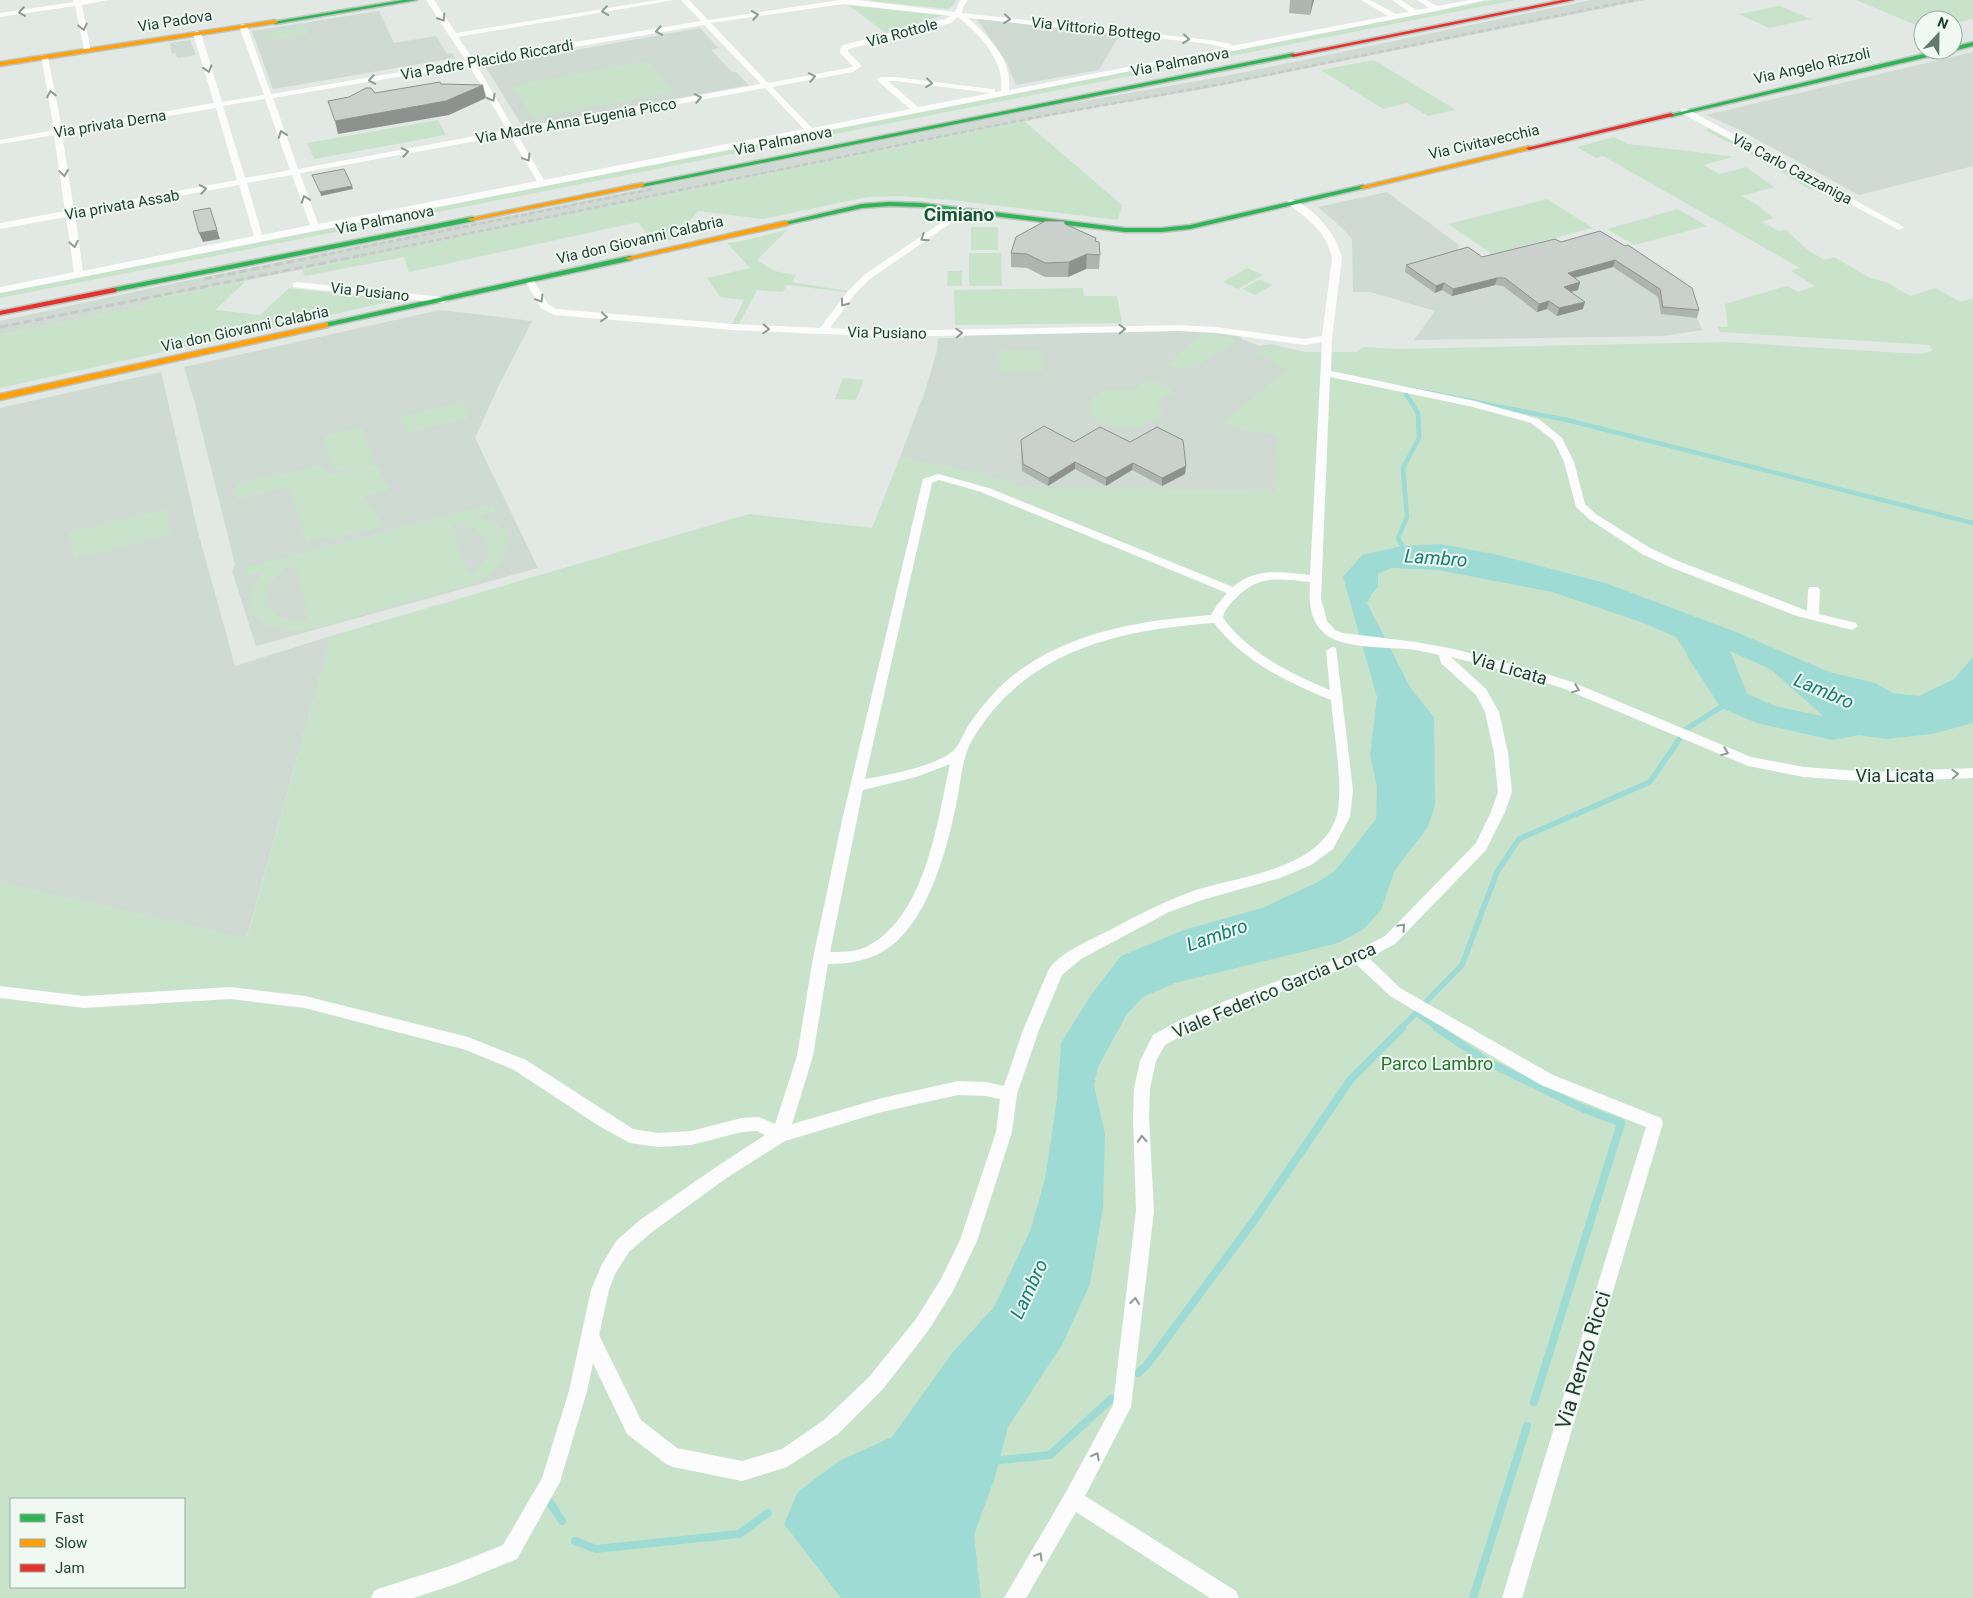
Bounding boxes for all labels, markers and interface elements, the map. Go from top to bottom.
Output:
one-way arrow [600,5,609,15]
one-way arrow [17,6,25,17]
street label: Via Padova [137,6,213,36]
one-way arrow [751,10,759,20]
north arrow [1913,10,1963,60]
one-way arrow [435,13,445,22]
one-way arrow [1003,13,1011,24]
street label: Via Vittorio Bottego [1030,13,1162,45]
text: N [1935,14,1950,32]
street label: Via Rottole [865,15,939,51]
one-way arrow [77,23,88,31]
one-way arrow [654,25,663,35]
one-way arrow [1182,33,1190,44]
street label: Via Padre Placido Riccardi [399,36,575,84]
street label: Via Palmanova [1129,44,1231,80]
street label: Via Angelo Rizzoli [1752,44,1872,88]
one-way arrow [202,65,212,73]
one-way arrow [808,73,816,83]
one-way arrow [367,74,376,84]
one-way arrow [926,77,934,88]
one-way arrow [47,90,57,99]
one-way arrow [485,92,495,101]
street label: Via Madre Anna Eugenia Picco [474,94,678,148]
one-way arrow [693,94,702,104]
street label: Via privata Derna [52,106,168,142]
street label: Via Civitavecchia [1427,120,1541,164]
street label: Via Palmanova [732,123,834,159]
one-way arrow [278,130,288,139]
street label: Via Carlo Cazzaniga [1729,130,1855,208]
one-way arrow [400,147,409,157]
one-way arrow [521,152,531,161]
one-way arrow [58,170,69,178]
one-way arrow [199,185,208,195]
street label: Via privata Assab [63,186,181,224]
one-way arrow [301,195,311,204]
street label: Via Palmanova [334,202,436,238]
district label: Cimiano [924,203,995,226]
street label: Via don Giovanni Calabria [555,212,725,268]
one-way arrow [920,232,930,241]
one-way arrow [69,240,79,249]
street label: Via Pusiano [330,279,410,305]
one-way arrow [534,294,544,303]
one-way arrow [841,297,850,307]
street label: Via don Giovanni Calabria [160,302,330,356]
one-way arrow [600,311,608,322]
one-way arrow [762,323,770,334]
street label: Via Pusiano [847,323,927,343]
one-way arrow [1118,323,1126,334]
one-way arrow [956,328,964,338]
water label: Lambro [1404,544,1468,572]
street label: Via Licata [1468,647,1550,689]
water label: Lambro [1790,668,1858,714]
one-way arrow [1571,683,1579,693]
one-way arrow [1720,746,1729,757]
street label: Via Licata [1855,765,1935,786]
one-way arrow [1951,769,1959,780]
water label: Lambro [1183,914,1251,956]
one-way arrow [1396,924,1405,933]
street label: Viale Federico Garcia Lorca [1169,938,1379,1042]
park label: Parco Lambro [1381,1053,1493,1074]
one-way arrow [1136,1135,1147,1143]
water label: Lambro [1005,1256,1053,1322]
street label: Via Renzo Ricci [1551,1288,1615,1432]
one-way arrow [1129,1297,1140,1305]
one-way arrow [1090,1452,1100,1461]
legend [10,1498,185,1588]
text: Fast [55,1509,84,1527]
text: Slow [55,1534,87,1552]
one-way arrow [1033,1553,1043,1562]
text: Jam [55,1559,85,1577]

